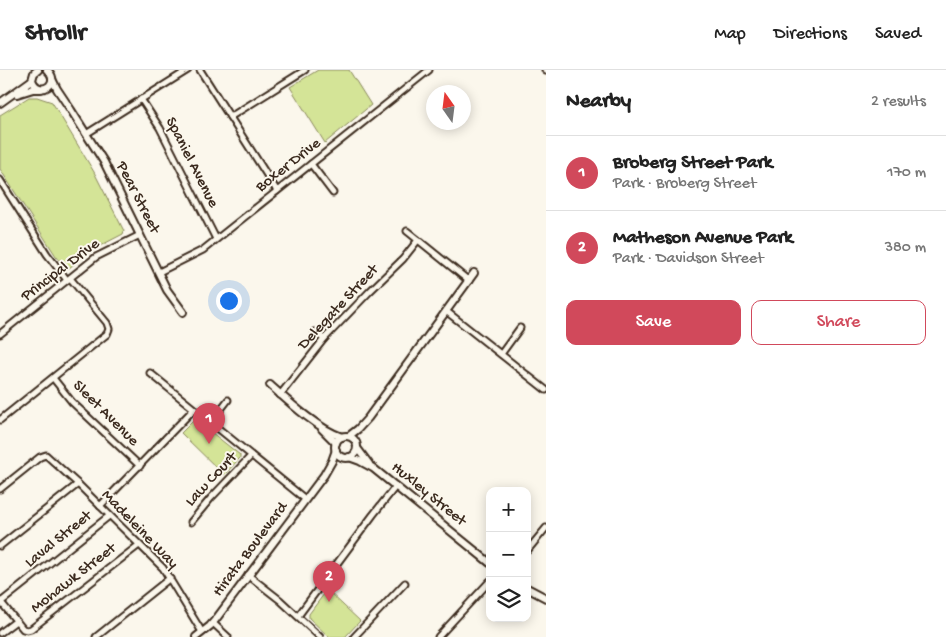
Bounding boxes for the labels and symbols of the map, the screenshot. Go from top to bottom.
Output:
north arrow [426,85,471,130]
street label: Spaniel Avenue [160,115,222,212]
street label: Boxer Drive [252,134,326,198]
street label: Pear Street [110,158,164,238]
street label: Principal Drive [17,235,105,307]
street label: Delegate Street [294,260,384,355]
your location [216,288,242,314]
street label: Sleet Avenue [68,377,143,452]
pin: 1 [193,403,225,444]
street label: Law Court [182,448,243,511]
street label: Huxley Street [387,459,471,532]
street label: Madeleine Way [96,486,182,574]
street label: Hirata Boulevard [209,498,294,601]
street label: Laval Street [22,506,97,573]
street label: Mohawk Street [28,539,122,618]
pin: 2 [313,561,345,602]

